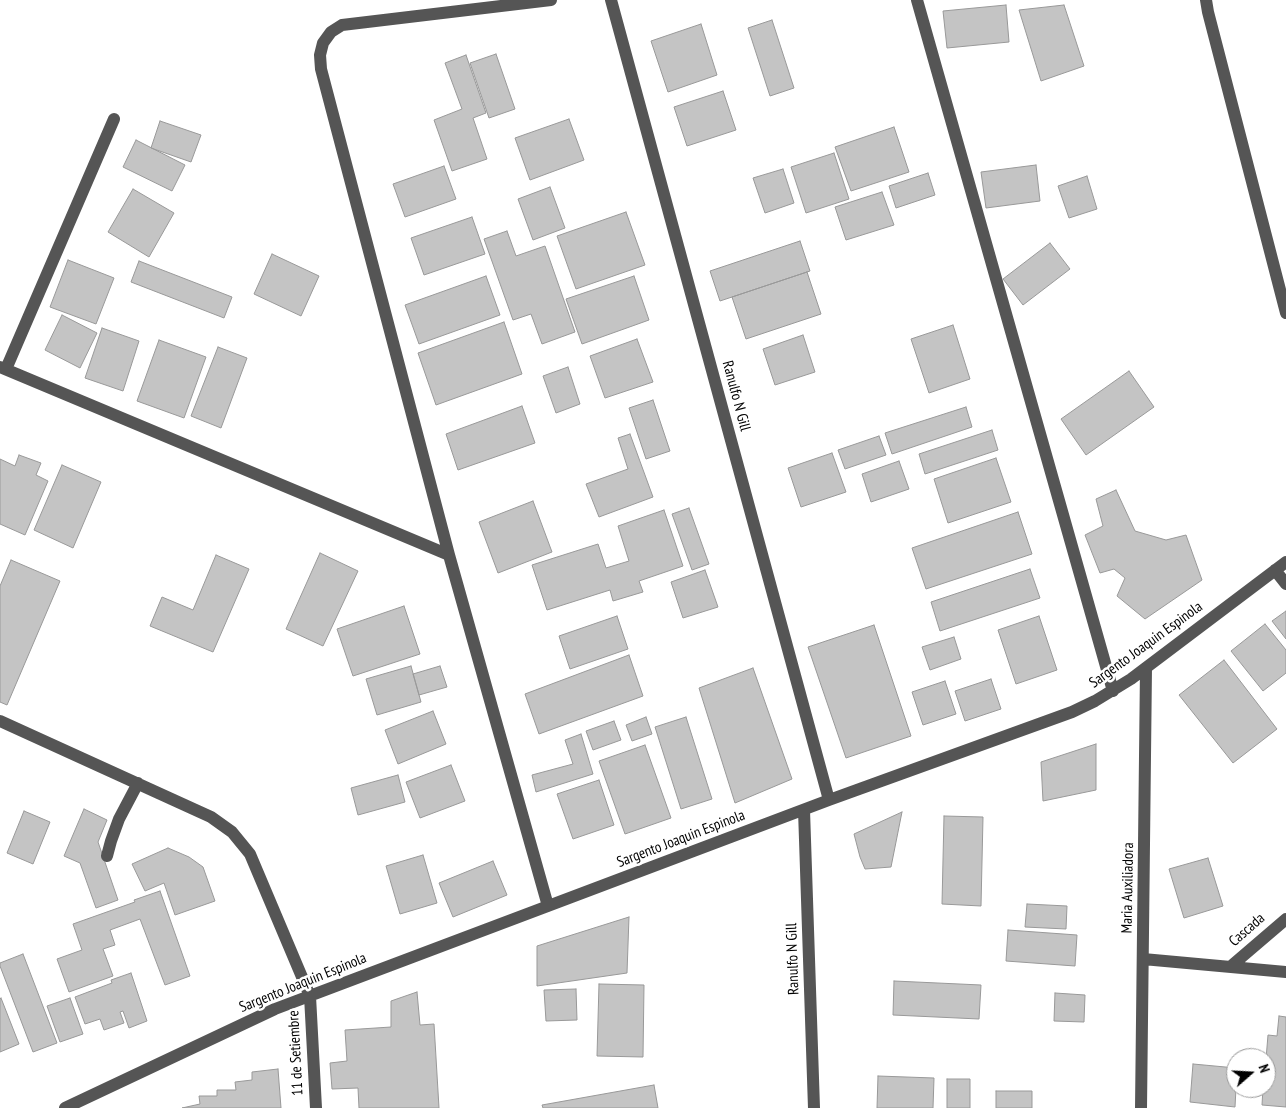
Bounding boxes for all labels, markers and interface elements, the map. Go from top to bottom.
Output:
street label: Ranulfo N Gill [718,359,754,433]
street label: Sargento Joaquin Espinola [1086,598,1206,692]
street label: Sargento Joaquin Espinola [615,806,747,872]
street label: Maria Auxiliadora [1118,842,1138,934]
street label: Cascada [1225,910,1269,950]
street label: Ranulfo N Gill [783,923,803,995]
street label: Sargento Joaquin Espinola [237,949,369,1017]
street label: 11 de Setiembre [285,1010,307,1096]
north arrow [1226,1048,1276,1098]
text: N [1254,1062,1274,1075]

